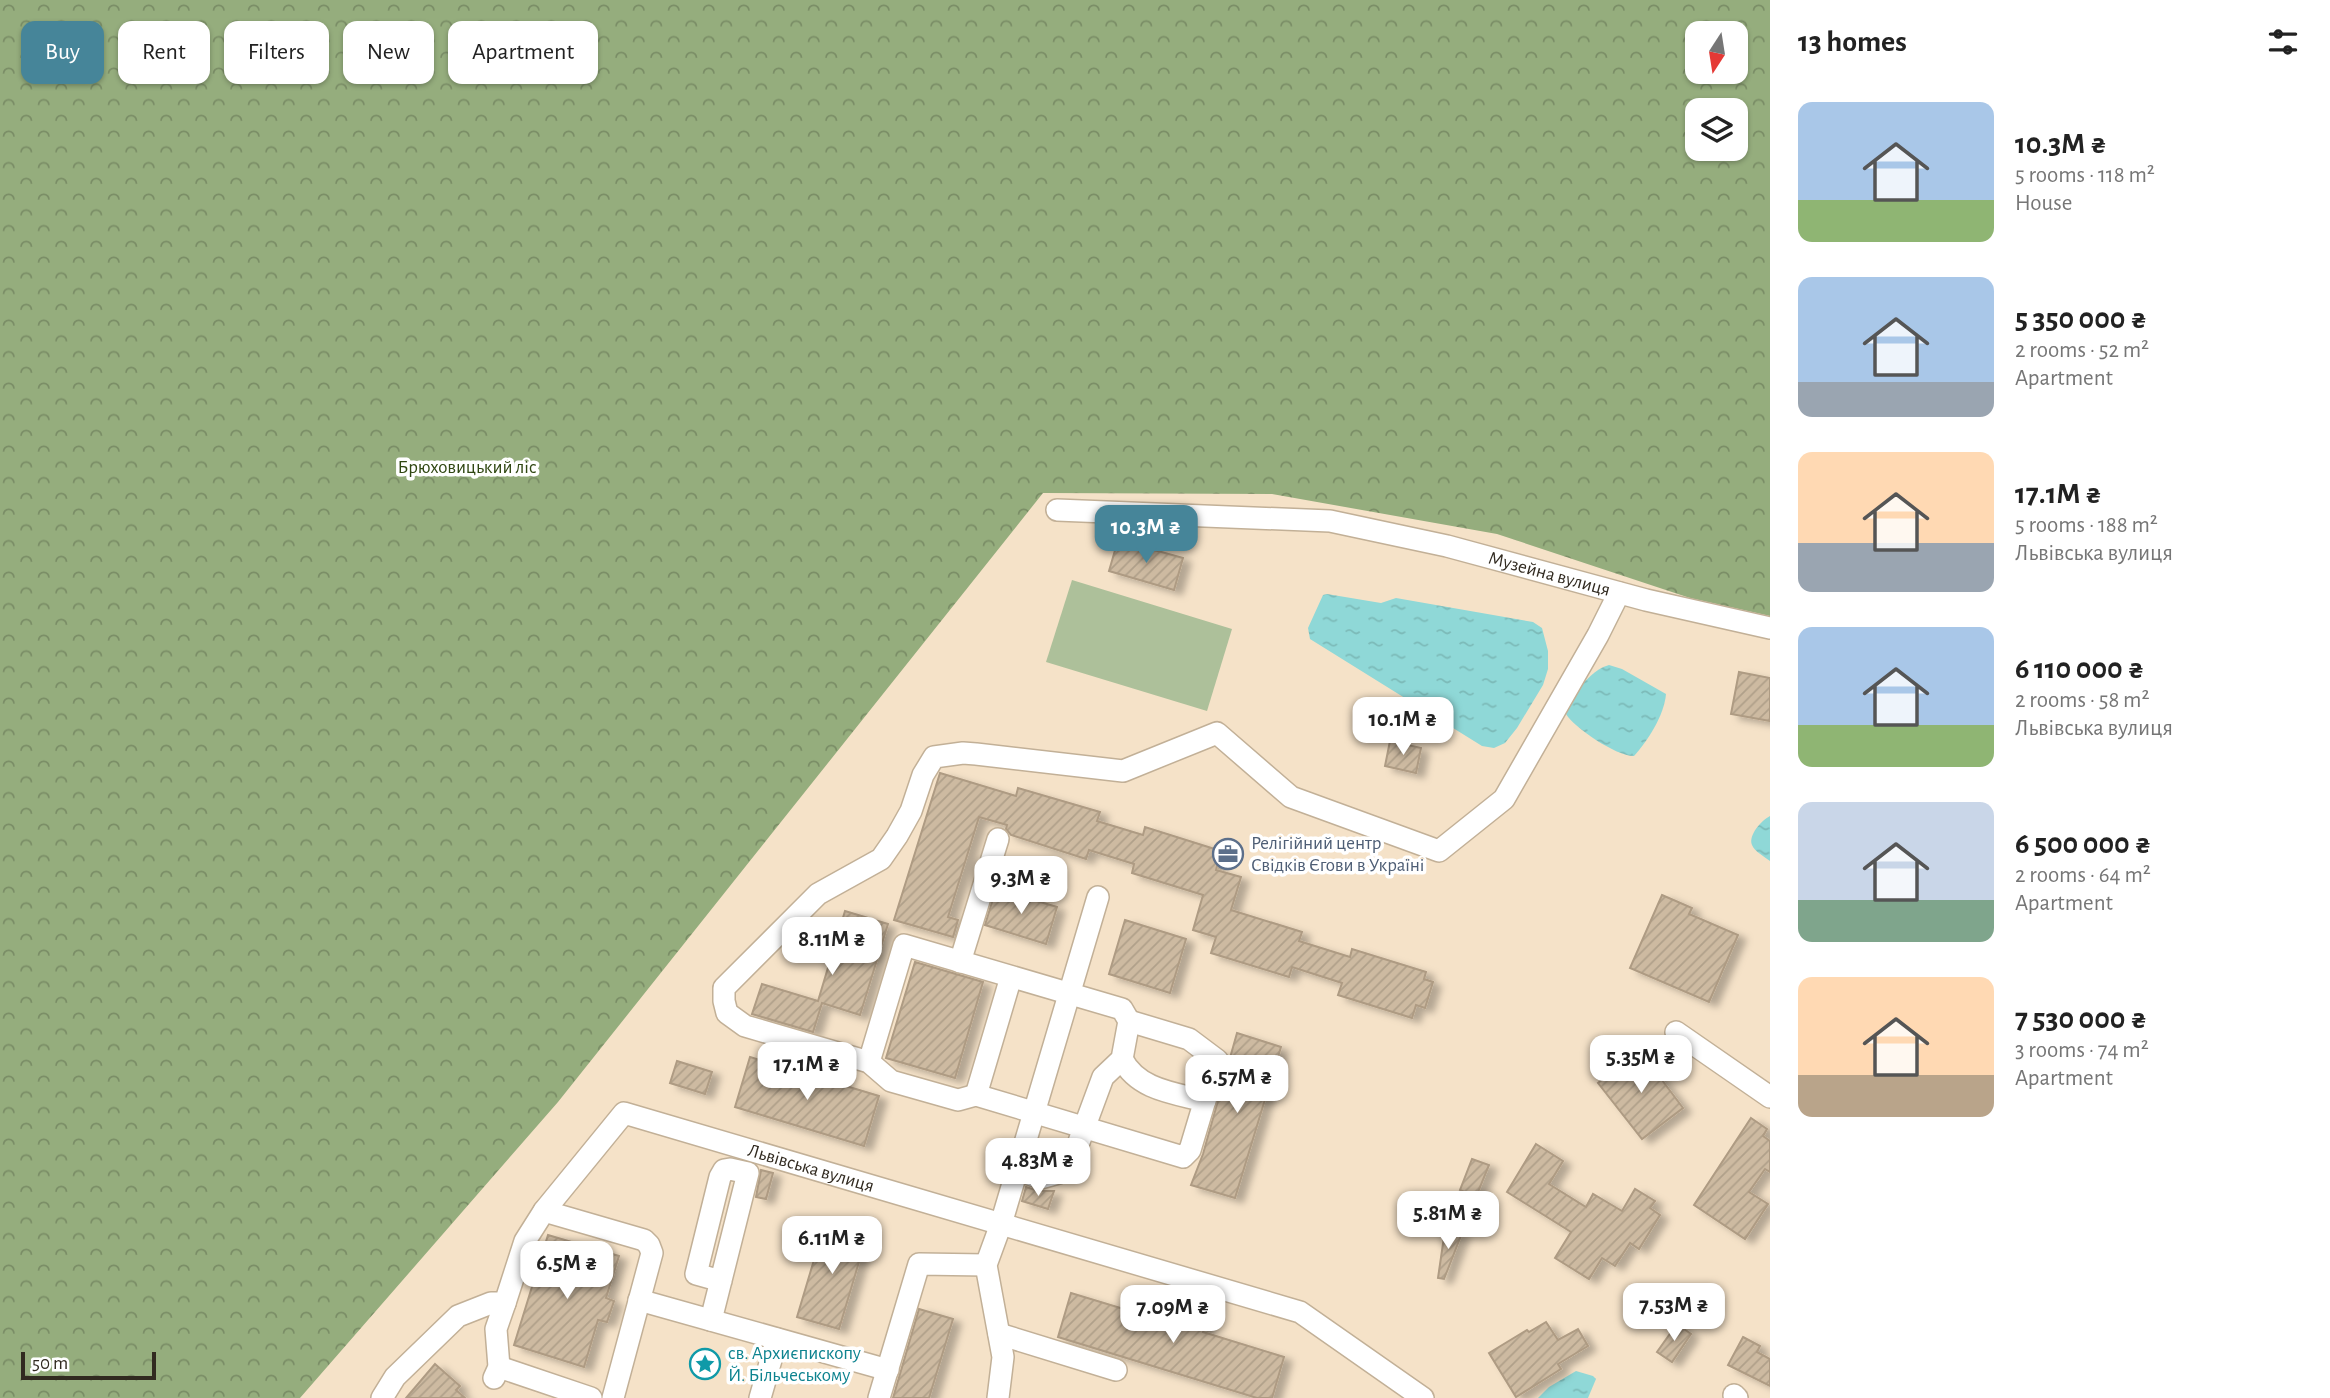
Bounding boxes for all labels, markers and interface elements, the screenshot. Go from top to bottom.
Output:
chip: Buy [21,21,104,84]
chip: Rent [118,21,210,84]
chip: Filters [224,21,329,84]
chip: New [343,21,434,84]
chip: Apartment [448,21,598,84]
north arrow [1685,21,1748,84]
map controls [1685,21,1748,161]
icon: filters [2264,23,2302,61]
text: 13 homes [1798,27,1907,57]
button: layers [1685,98,1748,161]
text: 10.3M ₴ [2015,129,2107,159]
icon: home [1854,130,1938,214]
text: 5 rooms · 118 m² [2015,164,2155,187]
text: House [2015,192,2072,215]
text: 5 350 000 ₴ [2015,304,2147,334]
icon: home [1854,305,1938,389]
text: 2 rooms · 52 m² [2015,339,2149,362]
text: Apartment [2015,367,2113,390]
park label: Брюховицький ліс [397,458,537,477]
text: 17.1M ₴ [2015,479,2102,509]
icon: home [1854,480,1938,564]
pin: 10.3M ₴ [1081,505,1211,565]
text: 5 rooms · 188 m² [2015,514,2158,537]
text: 10.3M ₴ [1111,516,1181,539]
text: Львівська вулиця [2015,542,2173,565]
street label: Музейна вулиця [1486,548,1613,599]
text: 6 110 000 ₴ [2015,654,2145,684]
icon: home [1854,655,1938,739]
text: 2 rooms · 58 m² [2015,689,2150,712]
pin: 10.1M ₴ [1338,698,1468,757]
text: 10.1M ₴ [1369,708,1437,731]
text: Львівська вулиця [2015,717,2173,740]
text: 6 500 000 ₴ [2015,829,2152,859]
icon: home [1854,830,1938,914]
place label: Релігійний центр Свідків Єгови в Україні [1251,834,1424,875]
office icon: Релігійний центр Свідків Єгови в Україні [1211,837,1245,871]
pin: 9.3M ₴ [964,856,1078,916]
text: 2 rooms · 64 m² [2015,864,2151,887]
text: 9.3M ₴ [990,867,1052,890]
text: Apartment [2015,892,2113,915]
pin: 8.11M ₴ [767,918,897,977]
text: 8.11M ₴ [798,928,866,951]
text: 7 530 000 ₴ [2015,1004,2147,1034]
icon: home [1854,1005,1938,1089]
pin: 5.35M ₴ [1576,1036,1706,1095]
text: 3 rooms · 74 m² [2015,1039,2149,1062]
pin: 17.1M ₴ [742,1042,872,1102]
text: 5.35M ₴ [1606,1046,1676,1069]
text: 17.1M ₴ [774,1053,840,1076]
pin: 6.57M ₴ [1172,1056,1302,1115]
text: 6.57M ₴ [1201,1066,1273,1089]
text: Apartment [2015,1067,2113,1090]
pin: 4.83M ₴ [973,1138,1103,1198]
street label: Львівська вулиця [746,1141,876,1196]
text: 4.83M ₴ [1001,1149,1075,1172]
pin: 5.81M ₴ [1383,1192,1513,1251]
text: 5.81M ₴ [1413,1202,1483,1225]
pin: 6.11M ₴ [767,1216,897,1276]
text: 6.11M ₴ [798,1227,866,1250]
pin: 6.5M ₴ [510,1242,624,1301]
text: 6.5M ₴ [536,1252,598,1275]
pin: 7.53M ₴ [1609,1284,1739,1343]
pin: 7.09M ₴ [1108,1286,1238,1345]
text: 7.53M ₴ [1639,1294,1709,1317]
text: 7.09M ₴ [1136,1296,1210,1319]
place label: св. Архиєпископу Й. Більчеському [728,1344,861,1385]
place icon: св. Архиєпископу Й. Більчеському [688,1347,722,1381]
scale bar [21,1349,156,1381]
text: 50 m [32,1354,68,1373]

